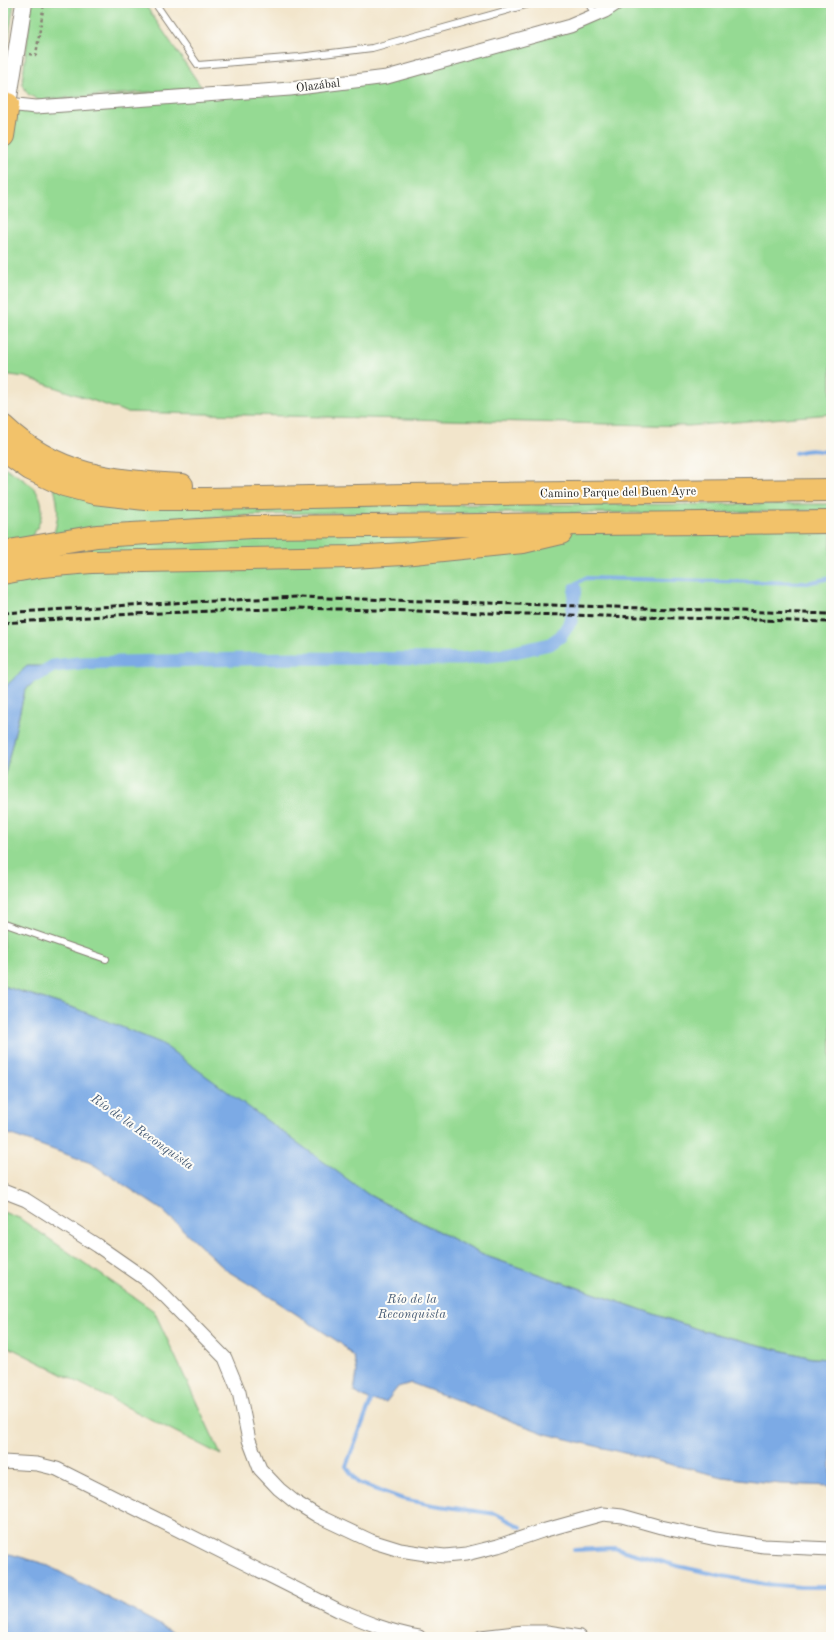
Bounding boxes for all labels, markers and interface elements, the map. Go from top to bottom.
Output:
street label: Olazábal [296,77,341,95]
street label: Camino Parque del Buen Ayre [540,486,697,500]
water label: Río de la Reconquista [88,1091,196,1173]
water label: Río de la Reconquista [377,1293,446,1321]

